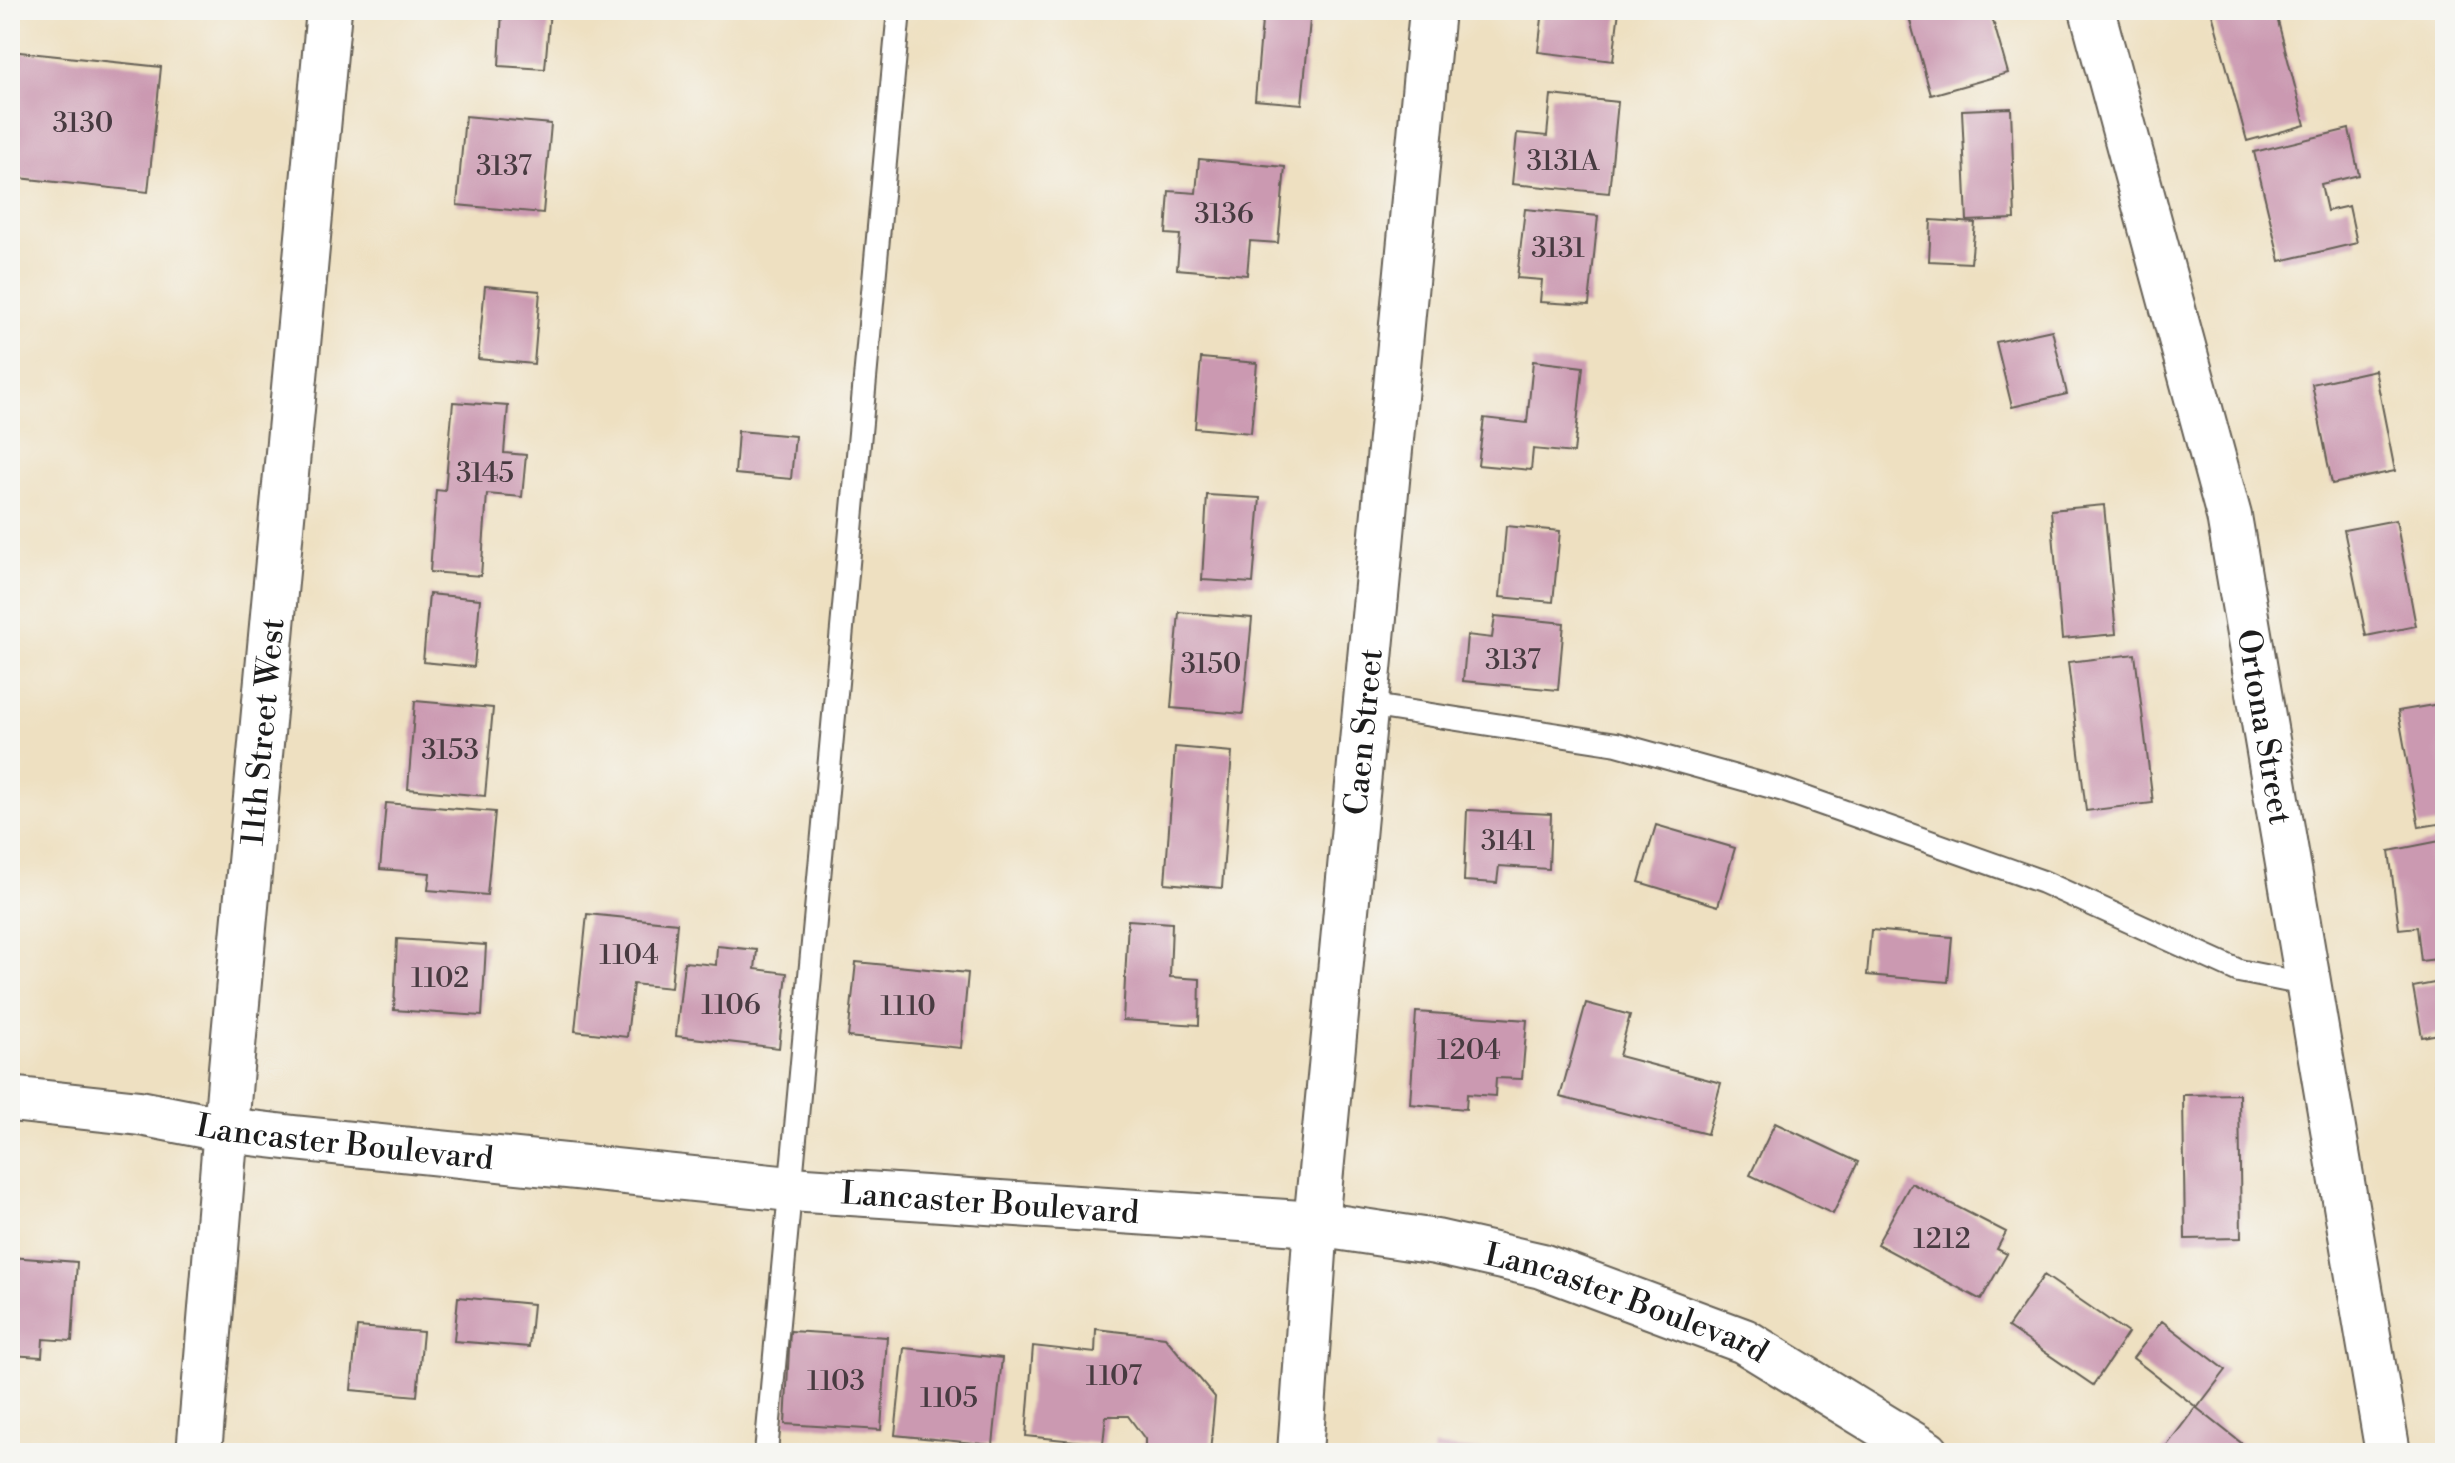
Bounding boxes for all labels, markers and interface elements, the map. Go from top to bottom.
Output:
house number: 3130 [53,106,113,141]
house number: 3131A [1527,144,1600,179]
house number: 3137 [476,149,532,184]
house number: 3136 [1194,197,1254,232]
house number: 3131 [1531,231,1585,266]
house number: 3145 [456,456,514,491]
street label: 11th Street West [233,616,294,847]
street label: Ortona Street [2228,626,2300,828]
house number: 3137 [1485,643,1541,678]
house number: 3150 [1181,647,1241,682]
street label: Caen Street [1336,647,1392,817]
house number: 3153 [421,733,479,768]
house number: 3141 [1481,824,1535,859]
house number: 1104 [599,938,659,973]
house number: 1102 [411,961,469,996]
house number: 1106 [701,988,761,1023]
house number: 1110 [880,989,936,1024]
house number: 1204 [1437,1033,1501,1068]
street label: Lancaster Boulevard [193,1106,495,1179]
street label: Lancaster Boulevard [840,1173,1140,1233]
house number: 1212 [1913,1222,1971,1257]
street label: Lancaster Boulevard [1481,1235,1775,1372]
house number: 1107 [1086,1359,1142,1394]
house number: 1103 [807,1364,865,1399]
house number: 1105 [920,1381,978,1416]

